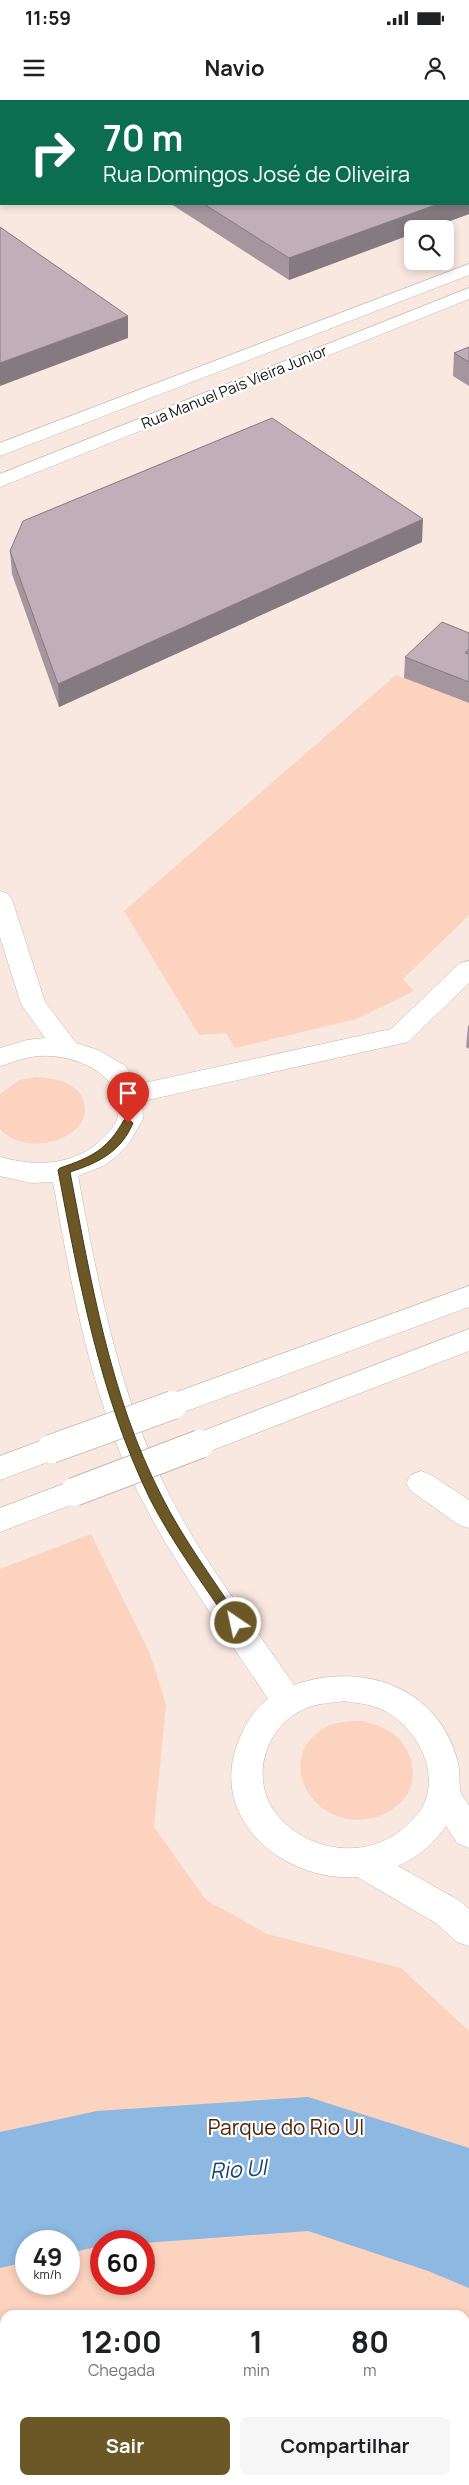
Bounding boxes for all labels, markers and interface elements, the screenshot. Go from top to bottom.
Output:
text: 11:59 [25,5,71,31]
text: Navio [205,53,264,83]
icon: menu [20,54,48,82]
icon: person [421,54,449,82]
text: 70 m [103,114,183,162]
icon: right [20,120,85,185]
text: Rua Domingos José de Oliveira [103,159,410,189]
map controls [404,220,454,270]
button: search [404,220,454,270]
street label: Rua Manuel Pais Vieira Junior [138,340,331,434]
pin [107,1072,149,1123]
icon: arrive [114,1079,142,1107]
position arrow [209,1596,261,1648]
park label: Parque do Rio Ul [208,2113,364,2141]
water label: Rio Ul [209,2152,270,2186]
speed limit sign: 60 [90,2230,155,2295]
text: 49 [32,2239,63,2274]
text: km/h [34,2266,61,2283]
text: 12:00 [81,2321,162,2362]
text: 1 [250,2321,263,2362]
text: 80 [351,2321,389,2362]
text: Chegada [88,2359,155,2381]
text: min [243,2359,270,2381]
text: m [363,2359,377,2381]
button: Sair [20,2417,230,2475]
button: Compartilhar [240,2417,450,2475]

